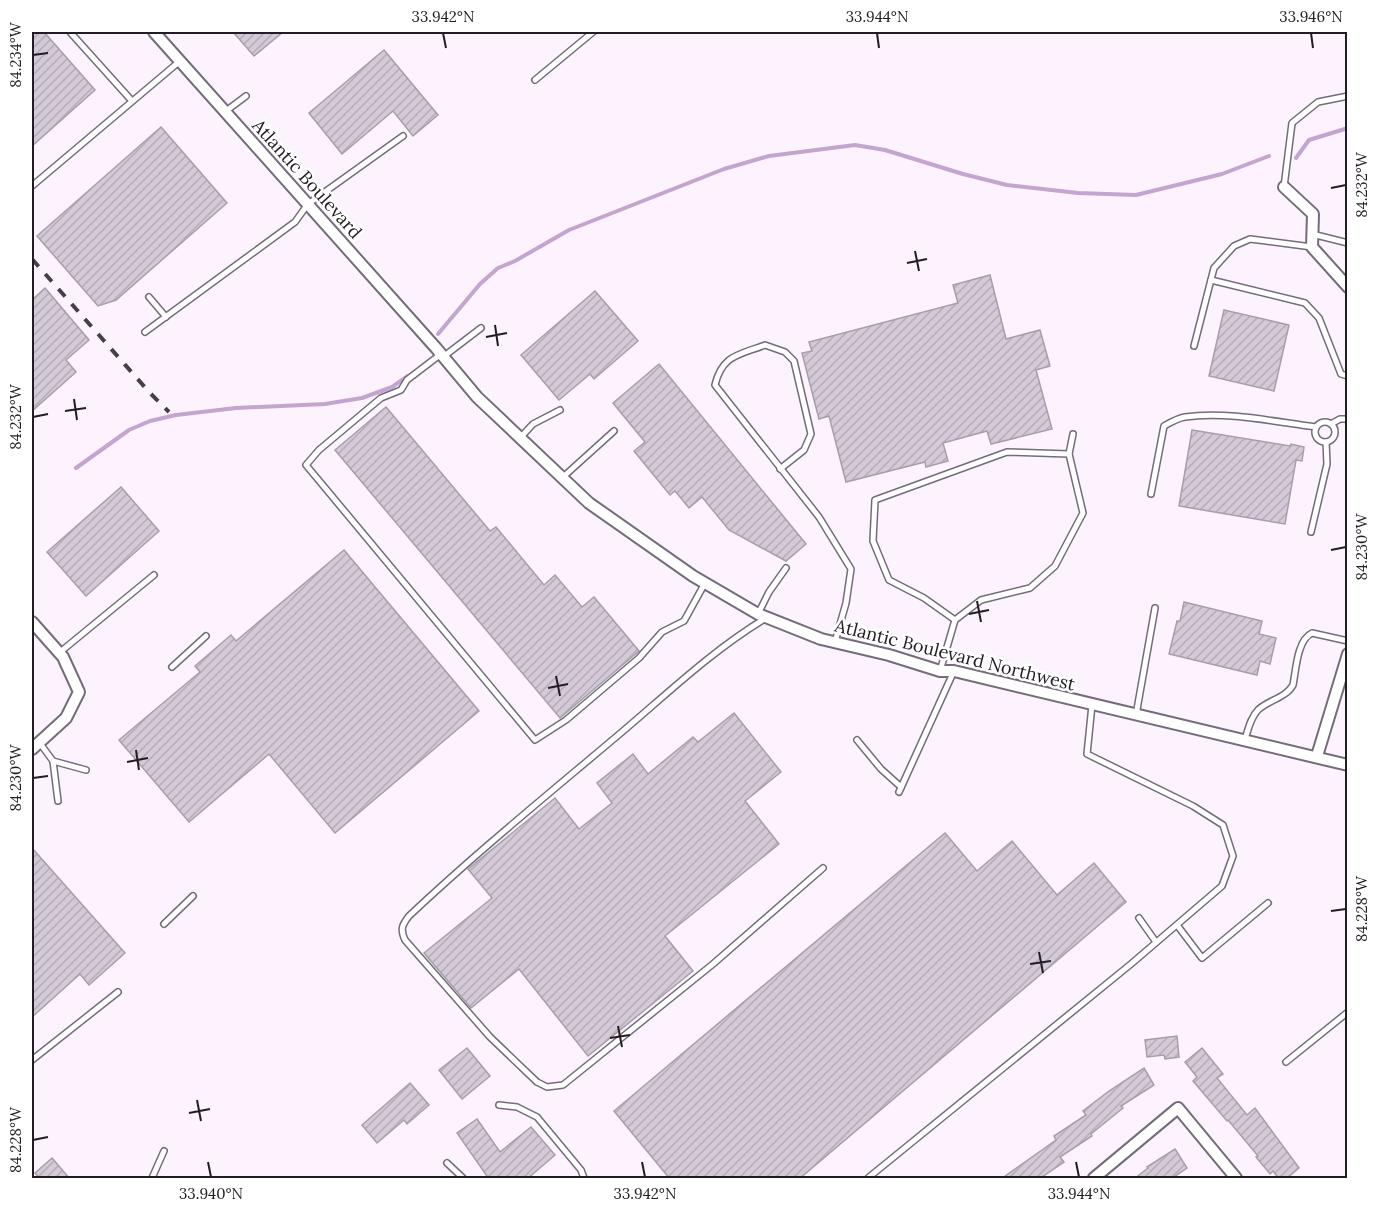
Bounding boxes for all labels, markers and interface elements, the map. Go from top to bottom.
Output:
text: 33.942°N [412,7,474,26]
text: 33.944°N [846,7,908,26]
text: 33.946°N [1279,7,1343,26]
text: 84.234°W [6,21,25,88]
street label: Atlantic Boulevard [247,113,367,243]
text: 84.232°W [1352,151,1371,218]
text: 84.232°W [6,383,25,450]
text: 84.230°W [1352,513,1371,580]
street label: Atlantic Boulevard Northwest [832,613,1078,696]
text: 84.230°W [6,744,25,811]
text: 84.228°W [1352,875,1371,942]
text: 84.228°W [6,1106,25,1173]
text: 33.940°N [179,1184,243,1203]
text: 33.942°N [614,1184,676,1203]
text: 33.944°N [1048,1184,1110,1203]

